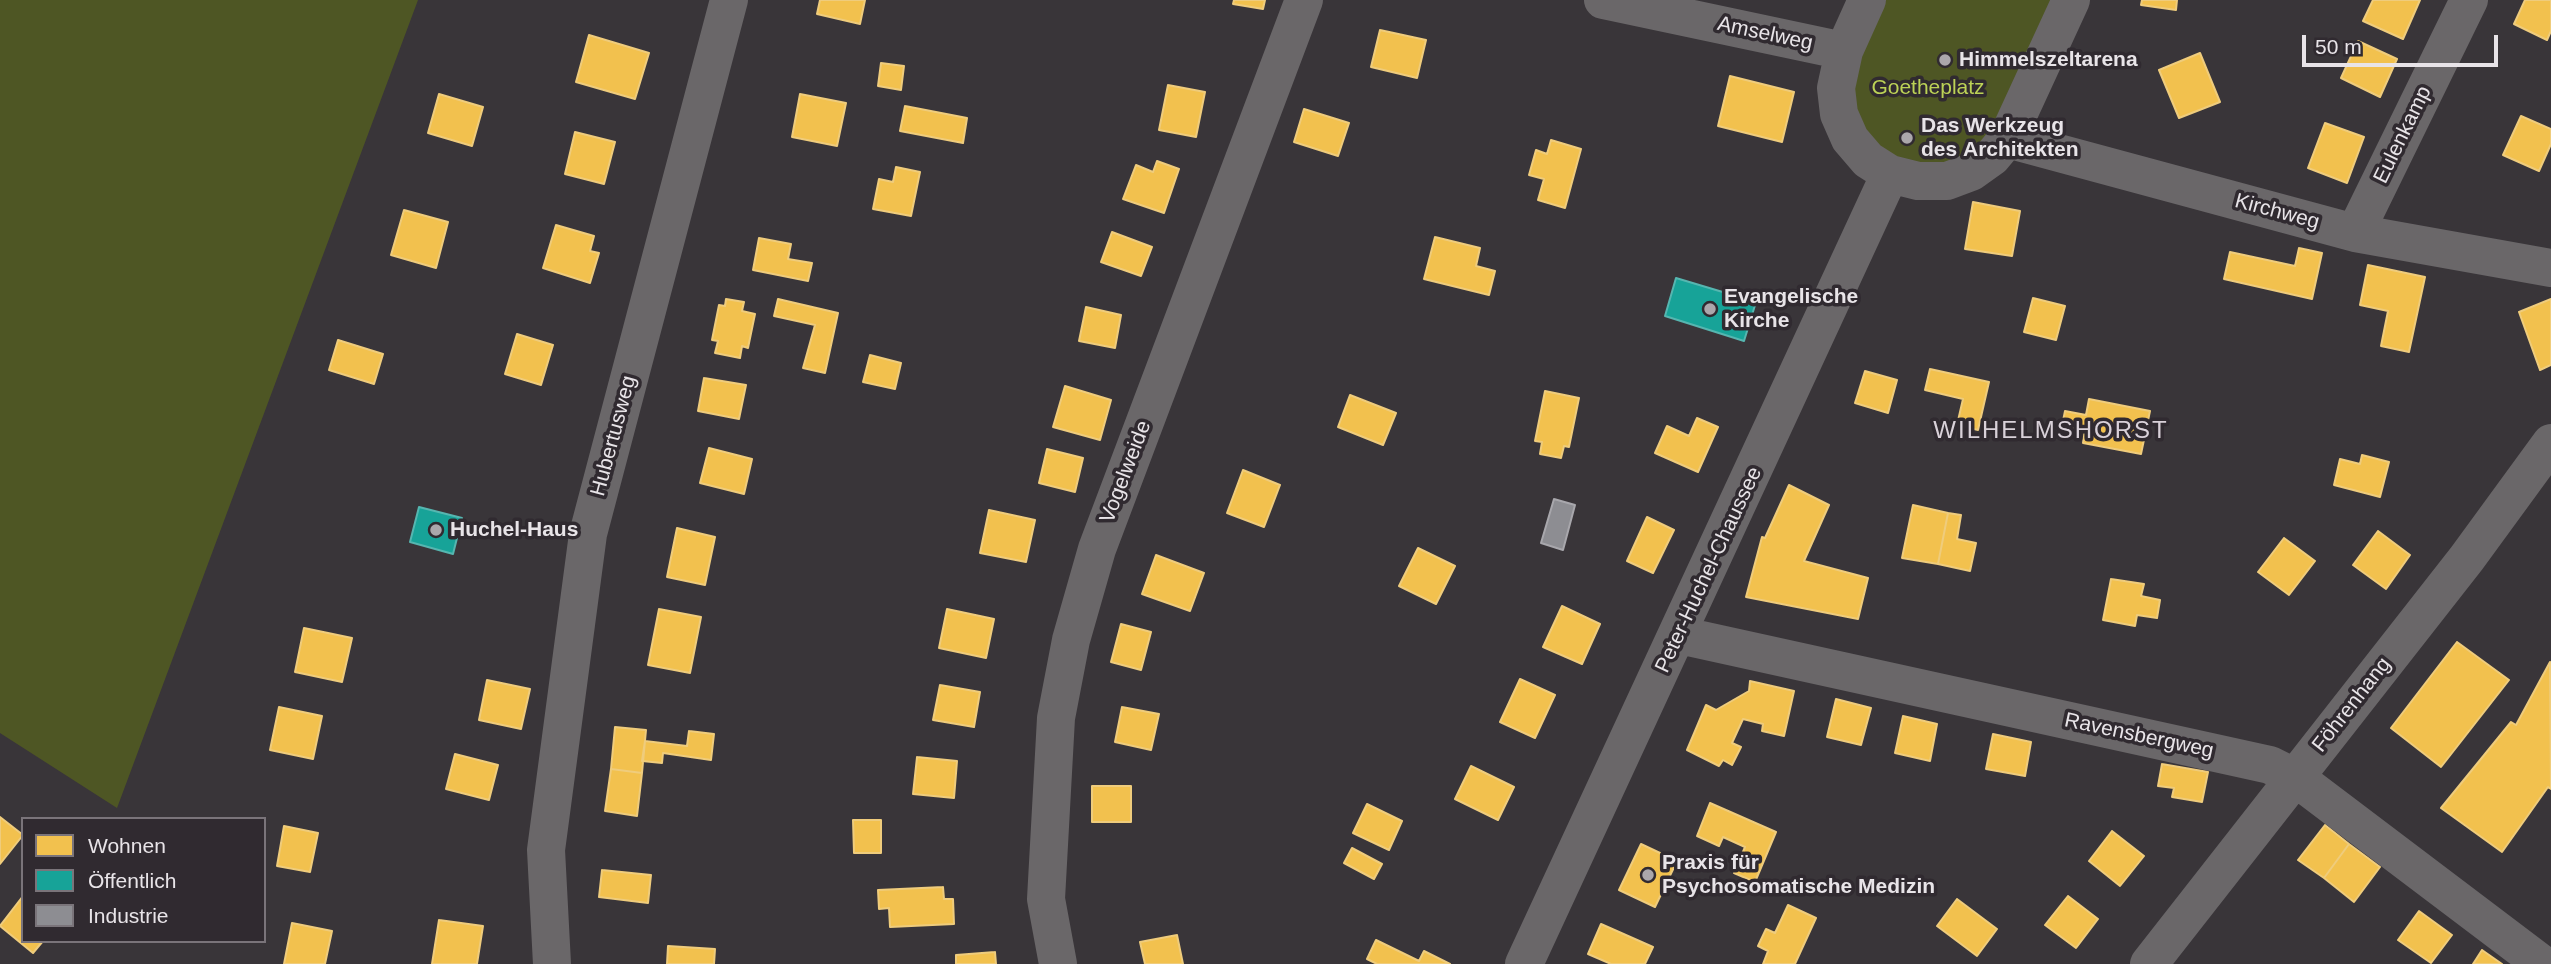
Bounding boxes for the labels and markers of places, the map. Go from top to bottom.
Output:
place label: Himmelszeltarena [1959,47,2138,73]
marker: Himmelszeltarena [1937,52,1953,68]
place label: Das Werkzeug des Architekten [1921,113,2079,163]
marker: Das Werkzeug des Architekten [1899,130,1915,146]
place label: Evangelische Kirche [1724,284,1858,334]
marker: Evangelische Kirche [1702,301,1718,317]
place label: Huchel-Haus [450,517,578,543]
marker: Huchel-Haus [428,522,444,538]
place label: Praxis für Psychosomatische Medizin [1662,850,1935,900]
marker: Praxis für Psychosomatische Medizin [1640,867,1656,883]

